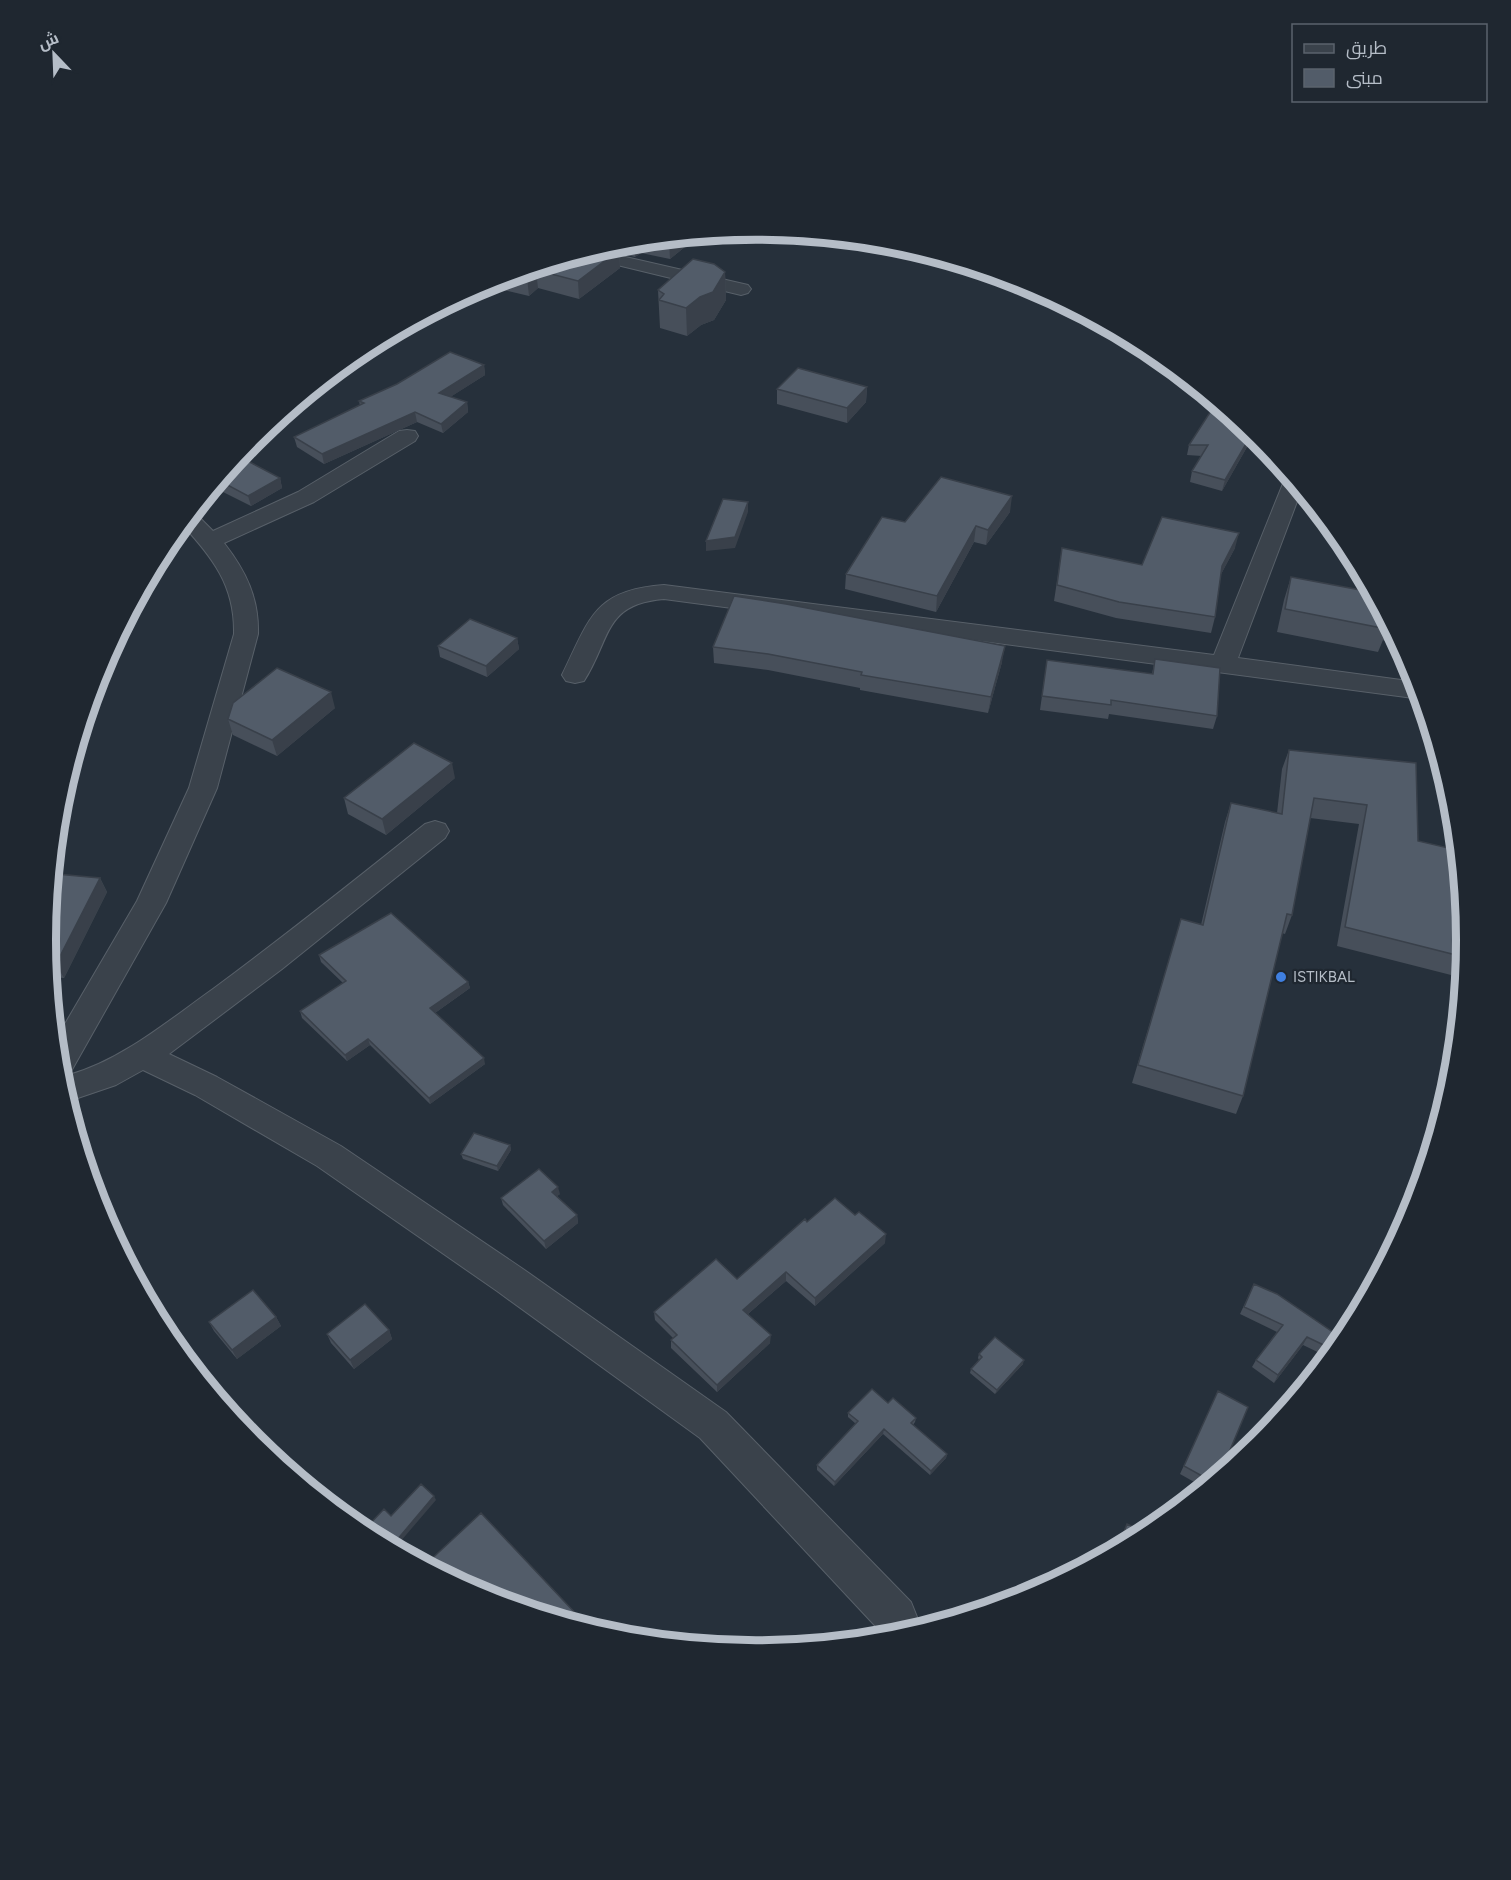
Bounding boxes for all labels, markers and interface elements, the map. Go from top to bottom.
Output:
north arrow [24,24,84,84]
legend [1292,24,1487,102]
text: ش [35,28,61,53]
text: طريق [1346,37,1387,60]
text: مبنى [1346,67,1383,89]
place label: ISTIKBAL [1293,968,1355,986]
marker: ISTIKBAL [1274,970,1288,984]

